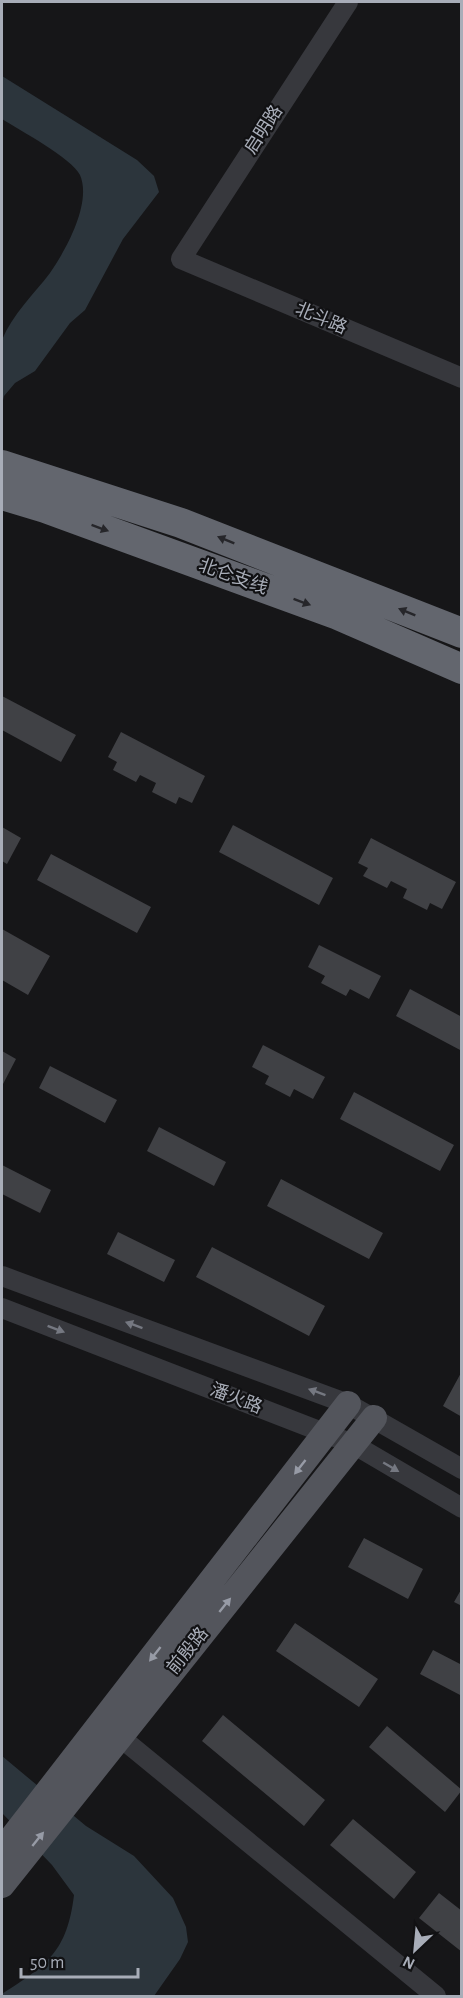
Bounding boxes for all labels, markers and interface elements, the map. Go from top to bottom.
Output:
street label: 启明路 [240,101,286,158]
street label: 北斗路 [293,298,350,338]
one-way arrow [91,523,109,533]
one-way arrow [216,535,234,545]
street label: 北仑支线 [196,554,271,598]
one-way arrow [294,598,312,608]
one-way arrow [398,607,416,616]
one-way arrow [125,1320,143,1330]
one-way arrow [47,1325,65,1335]
street label: 潘火路 [208,1379,265,1417]
one-way arrow [308,1387,326,1397]
one-way arrow [293,1459,306,1475]
one-way arrow [383,1462,400,1472]
one-way arrow [219,1597,231,1612]
street label: 前殷路 [162,1623,212,1678]
one-way arrow [148,1646,161,1662]
one-way arrow [31,1832,44,1847]
north arrow [385,1920,445,1980]
scale bar [21,1941,138,1979]
text: N [400,1953,417,1972]
text: 50 m [30,1954,64,1972]

